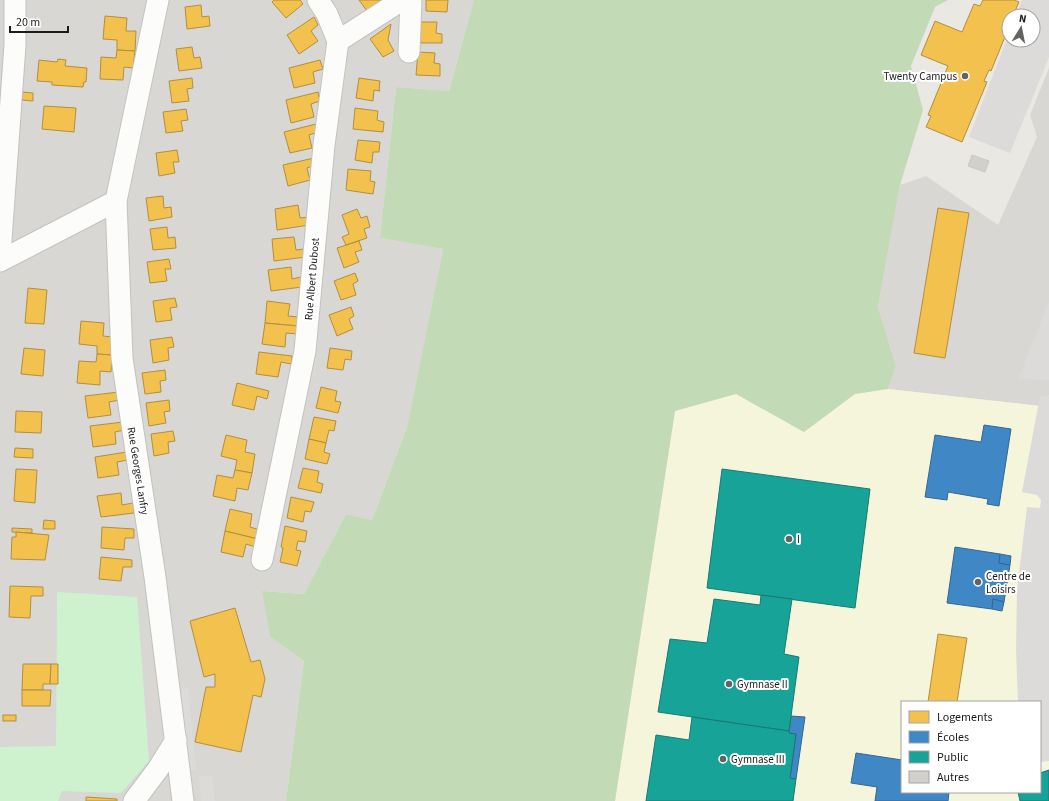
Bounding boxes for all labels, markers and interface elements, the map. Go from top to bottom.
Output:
scale bar [10,8,68,34]
north arrow [1001,8,1041,48]
text: N [1018,11,1028,27]
text: 20 m [16,14,40,31]
place label: Twenty Campus [883,69,957,84]
marker: Twenty Campus [960,71,970,81]
street label: Rue Albert Dubost [301,237,323,321]
street label: Rue Georges Lanfry [124,426,152,516]
place label: I [797,532,800,547]
marker: I [784,534,794,544]
place label: Centre de Loisirs [986,569,1031,597]
marker: Centre de Loisirs [973,577,983,587]
place label: Gymnase II [737,677,788,692]
marker: Gymnase II [724,679,734,689]
legend [901,701,1041,793]
text: Logements [937,709,992,726]
text: Écoles [937,729,969,746]
text: Public [937,749,969,766]
place label: Gymnase III [731,752,785,767]
marker: Gymnase III [718,754,728,764]
text: Autres [937,769,969,786]

